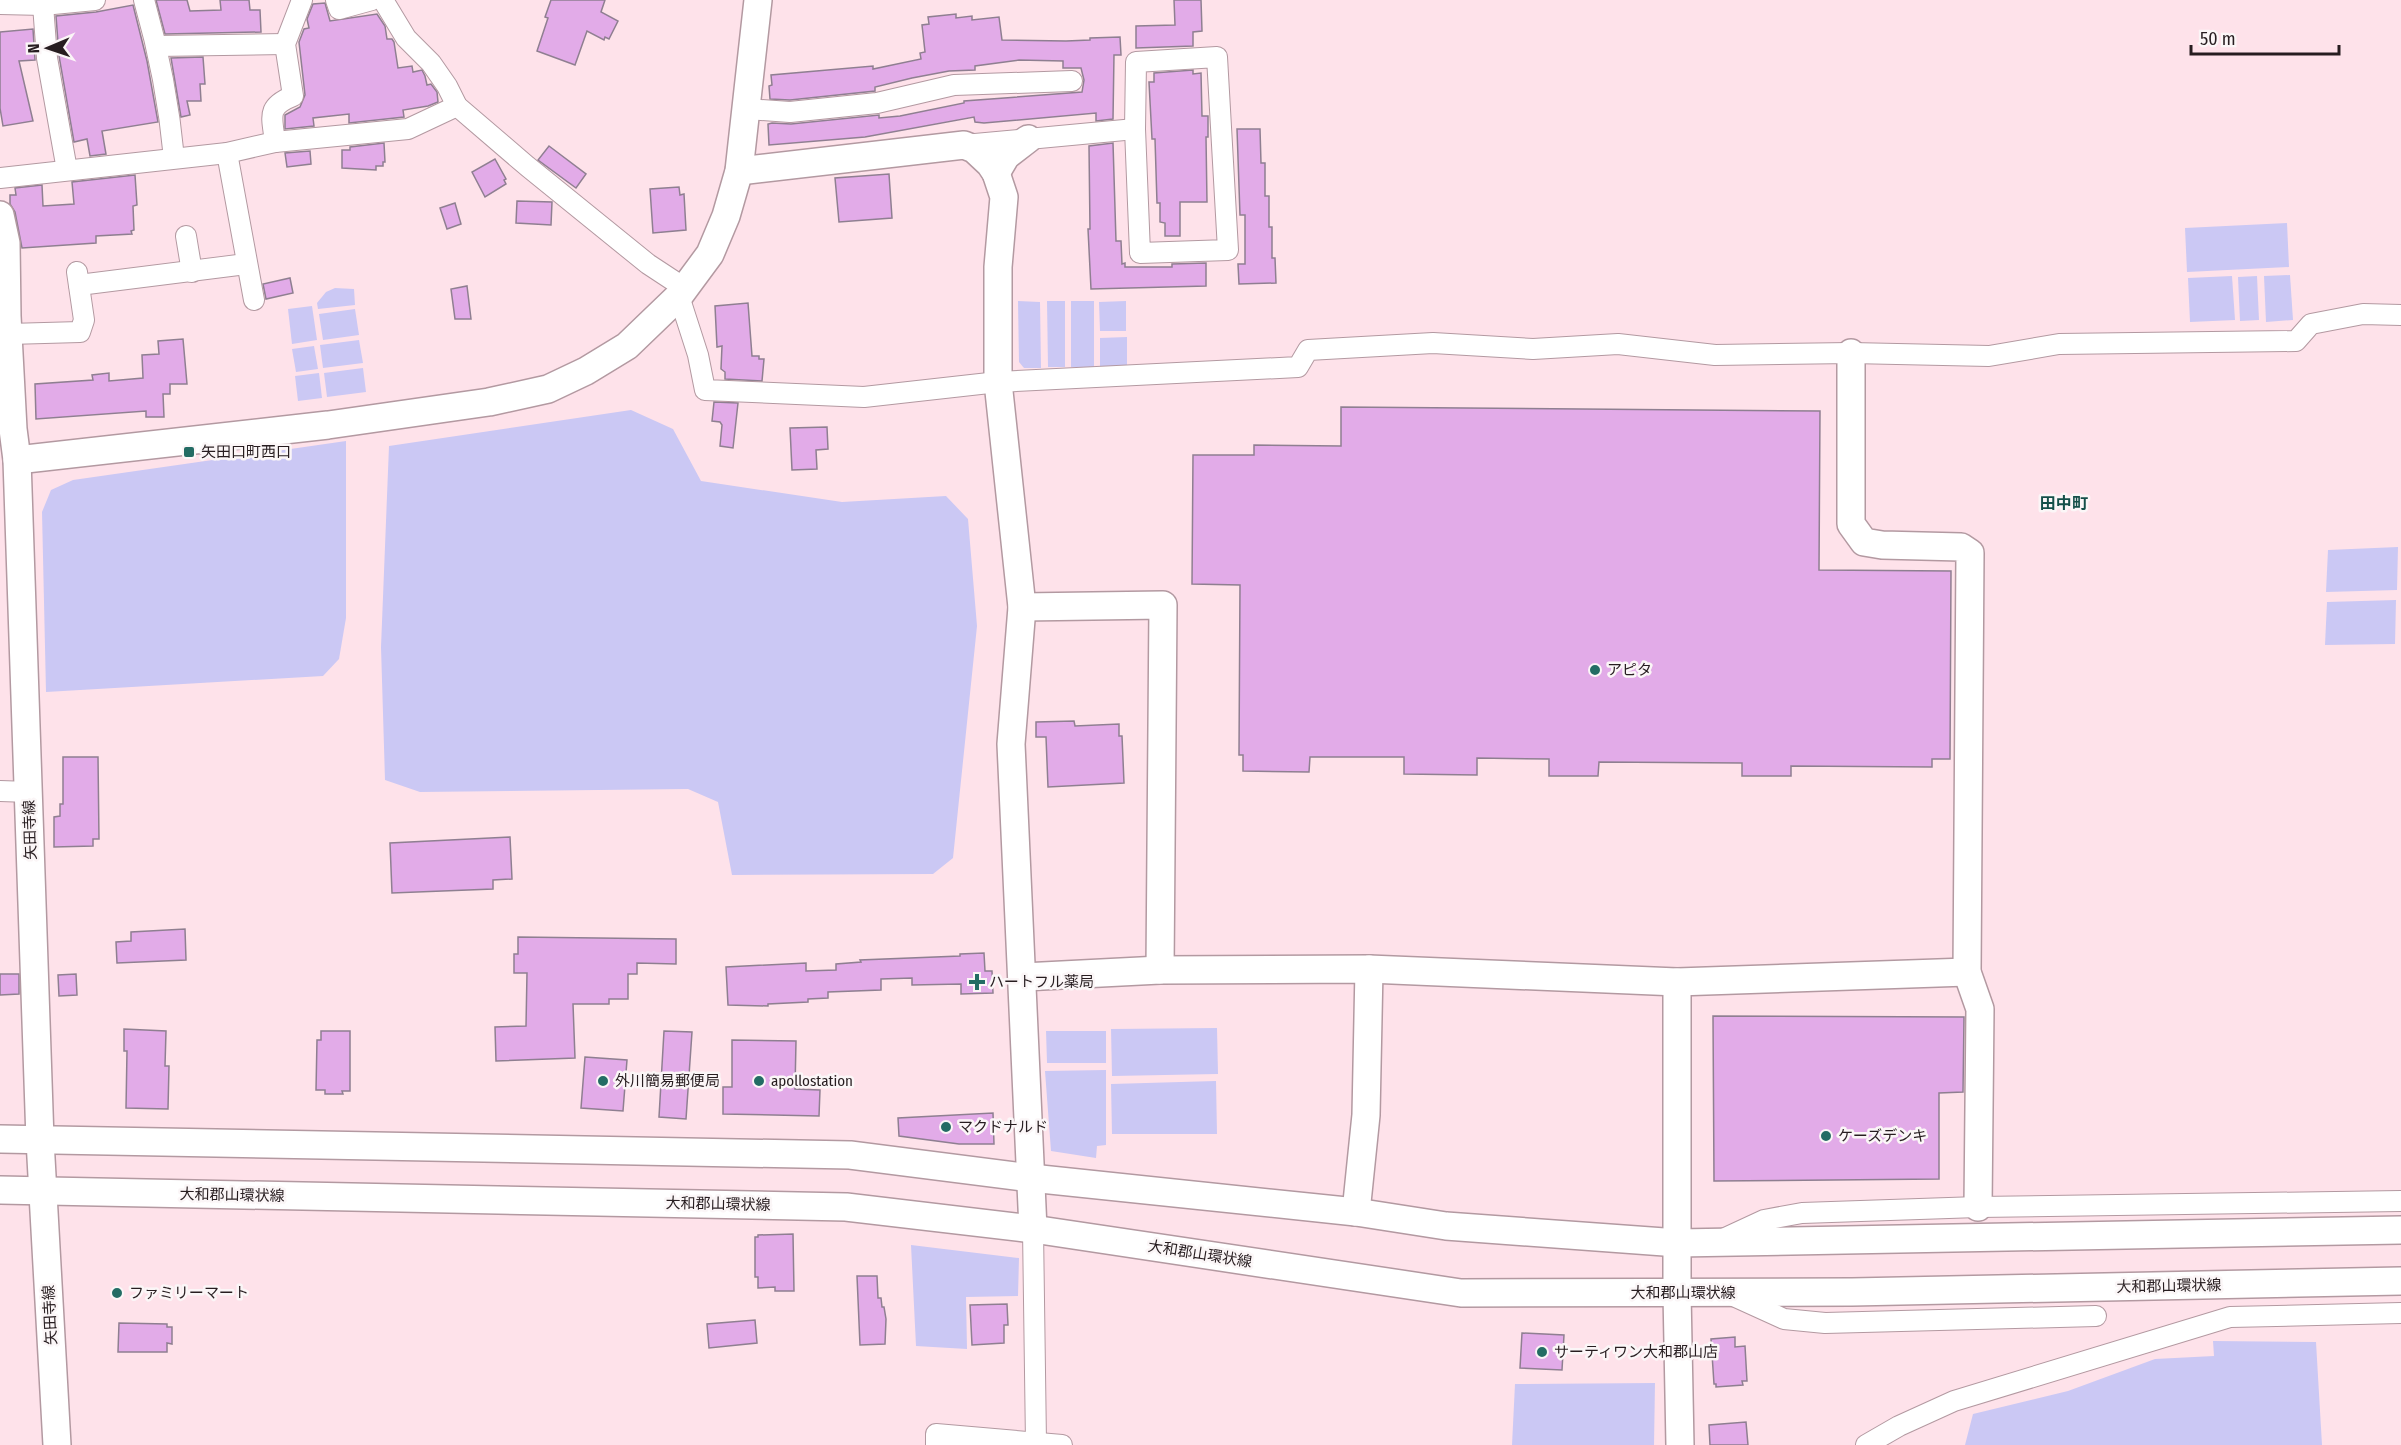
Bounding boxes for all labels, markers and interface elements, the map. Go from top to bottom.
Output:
north arrow [18,18,78,78]
scale bar [2191,18,2340,56]
text: 50 m [2200,28,2236,50]
text: N [24,43,43,54]
place label: 矢田口町西口 [201,443,291,461]
marker: 矢田口町西口 [182,445,196,459]
district label: 田中町 [2040,494,2088,513]
place label: アピタ [1607,661,1652,679]
marker: アピタ [1588,663,1602,677]
street label: 矢田寺線 [20,800,40,860]
place label: ハートフル薬局 [989,973,1094,991]
marker: ハートフル薬局 [970,975,984,989]
place label: 外川簡易郵便局 [615,1072,720,1090]
place label: apollostation [771,1072,853,1090]
marker: 外川簡易郵便局 [596,1074,610,1088]
marker: apollostation [752,1074,766,1088]
place label: マクドナルド [958,1118,1048,1136]
marker: マクドナルド [939,1120,953,1134]
place label: ケーズデンキ [1838,1127,1927,1145]
marker: ケーズデンキ [1819,1129,1833,1143]
street label: 大和郡山環状線 [179,1185,285,1205]
street label: 大和郡山環状線 [665,1194,771,1214]
street label: 大和郡山環状線 [1147,1237,1253,1271]
street label: 大和郡山環状線 [2116,1276,2222,1296]
place label: ファミリーマート [129,1284,249,1302]
street label: 大和郡山環状線 [1630,1284,1736,1302]
street label: 矢田寺線 [39,1285,61,1345]
marker: ファミリーマート [110,1286,124,1300]
place label: サーティワン大和郡山店 [1554,1343,1718,1361]
marker: サーティワン大和郡山店 [1535,1345,1549,1359]

